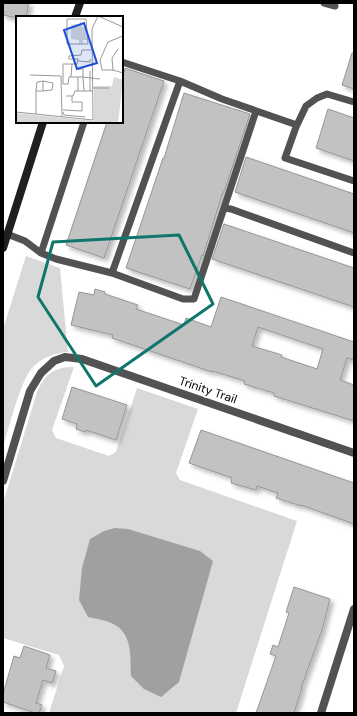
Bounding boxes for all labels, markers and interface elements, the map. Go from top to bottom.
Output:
inset map [16,16,123,123]
street label: Trinity Trail [177,373,239,407]

